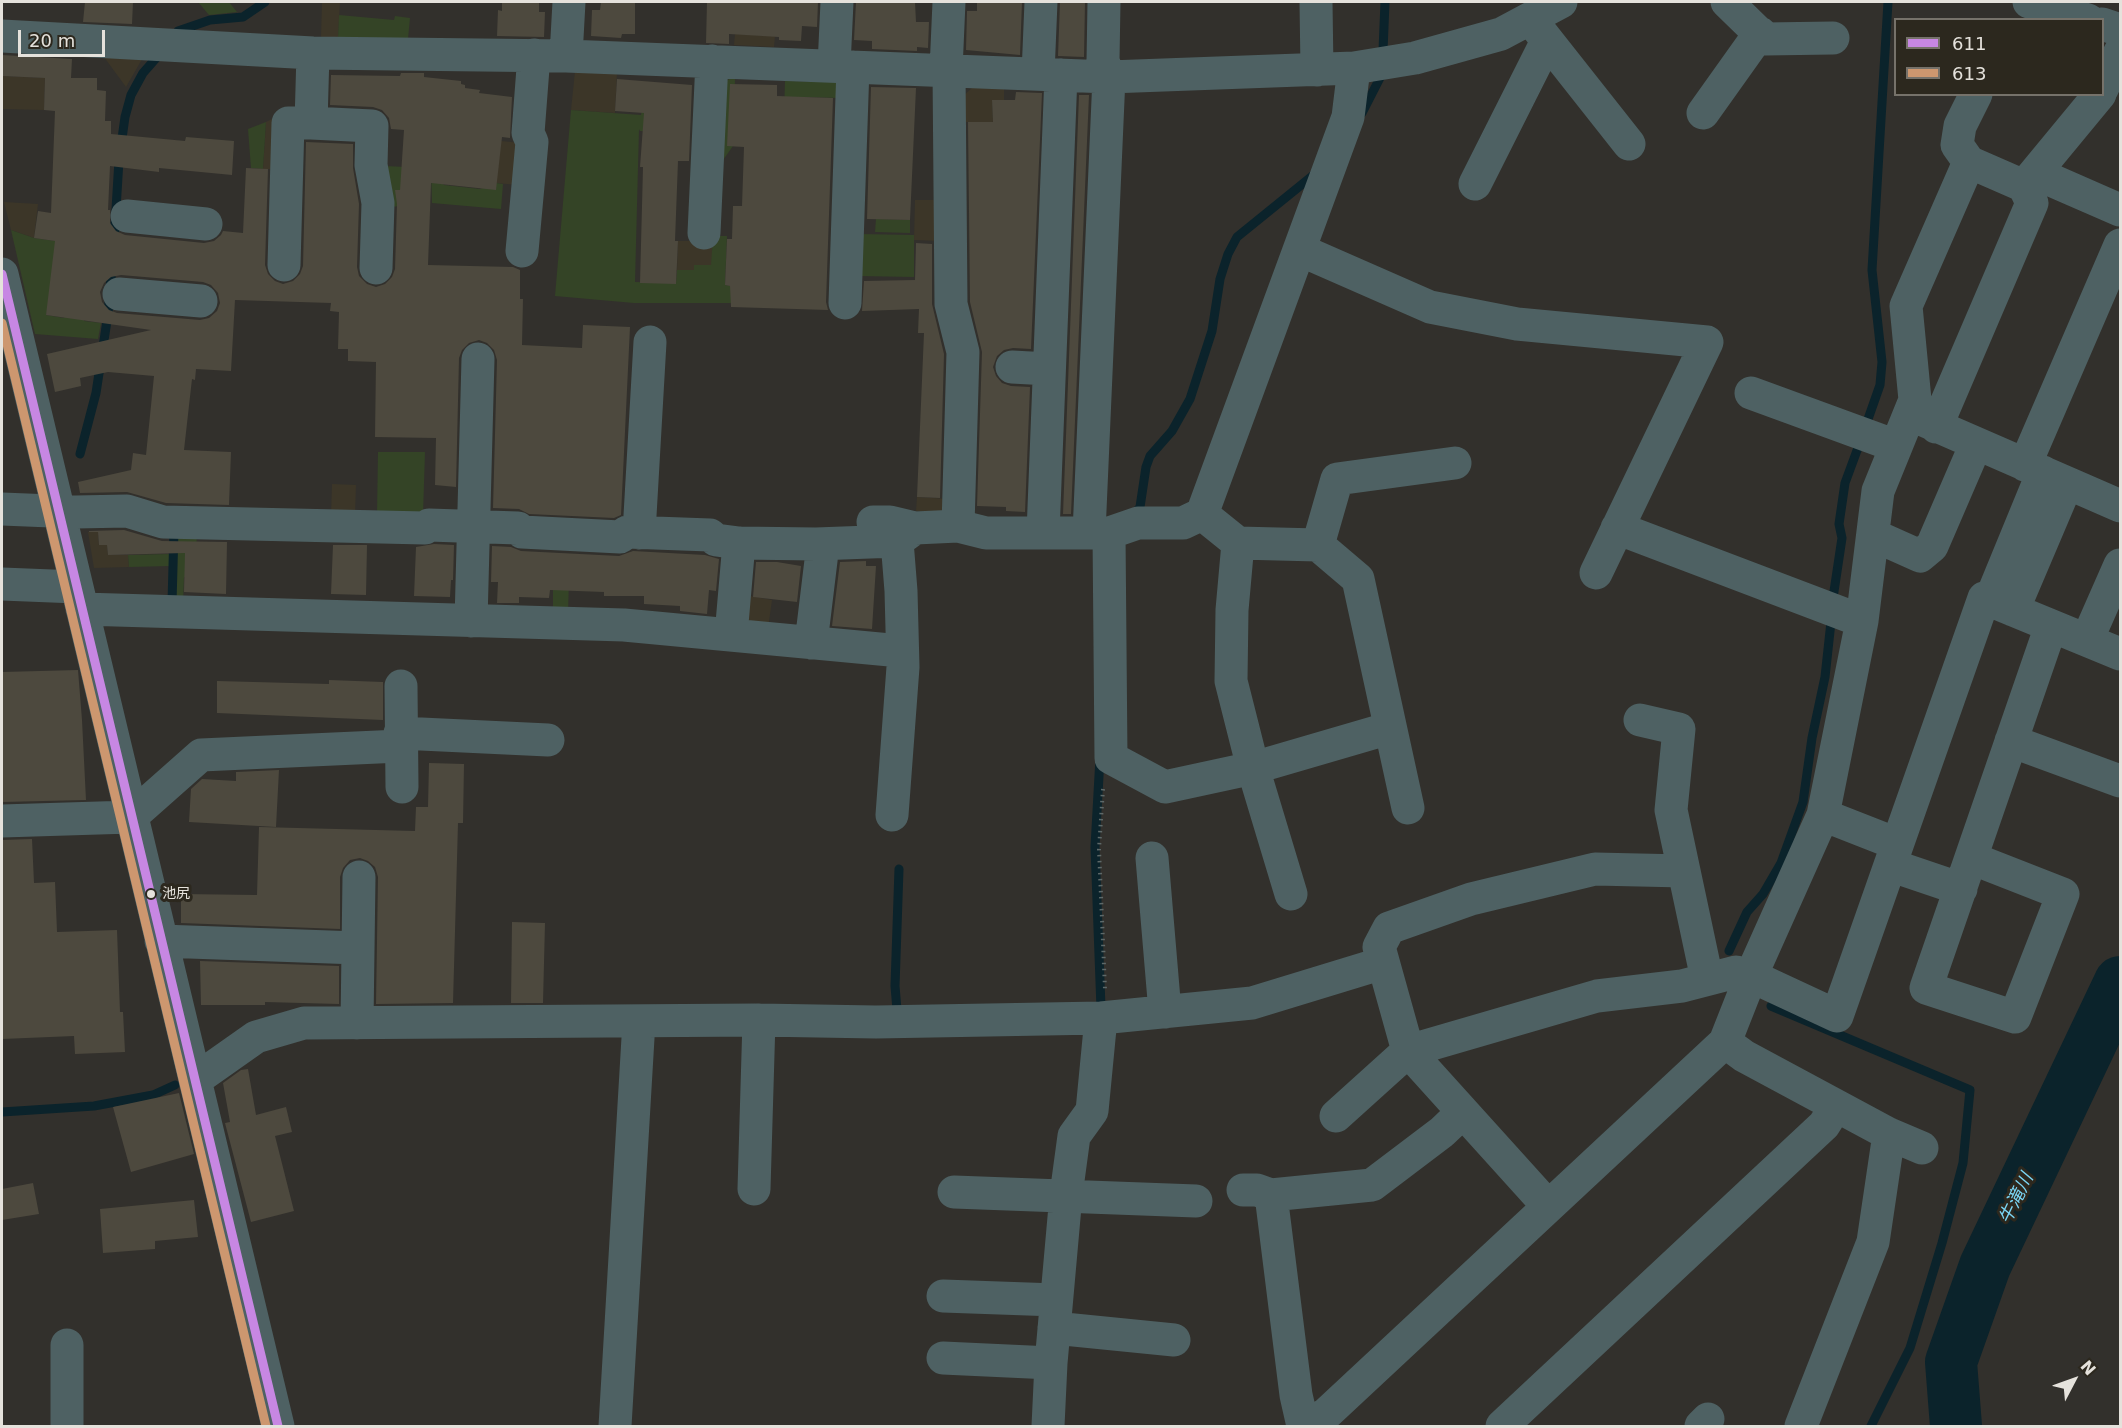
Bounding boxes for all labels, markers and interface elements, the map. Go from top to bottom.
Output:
scale bar [21,18,108,56]
legend [1894,18,2104,96]
text: 20 m [29,30,75,51]
text: 611 [1952,33,1986,54]
text: 613 [1952,63,1986,84]
place label: 池尻 [162,886,190,902]
marker: 池尻 [145,888,157,900]
water label: 牛滝川 [1995,1170,2039,1228]
north arrow [2044,1350,2104,1410]
text: N [2076,1357,2100,1379]

